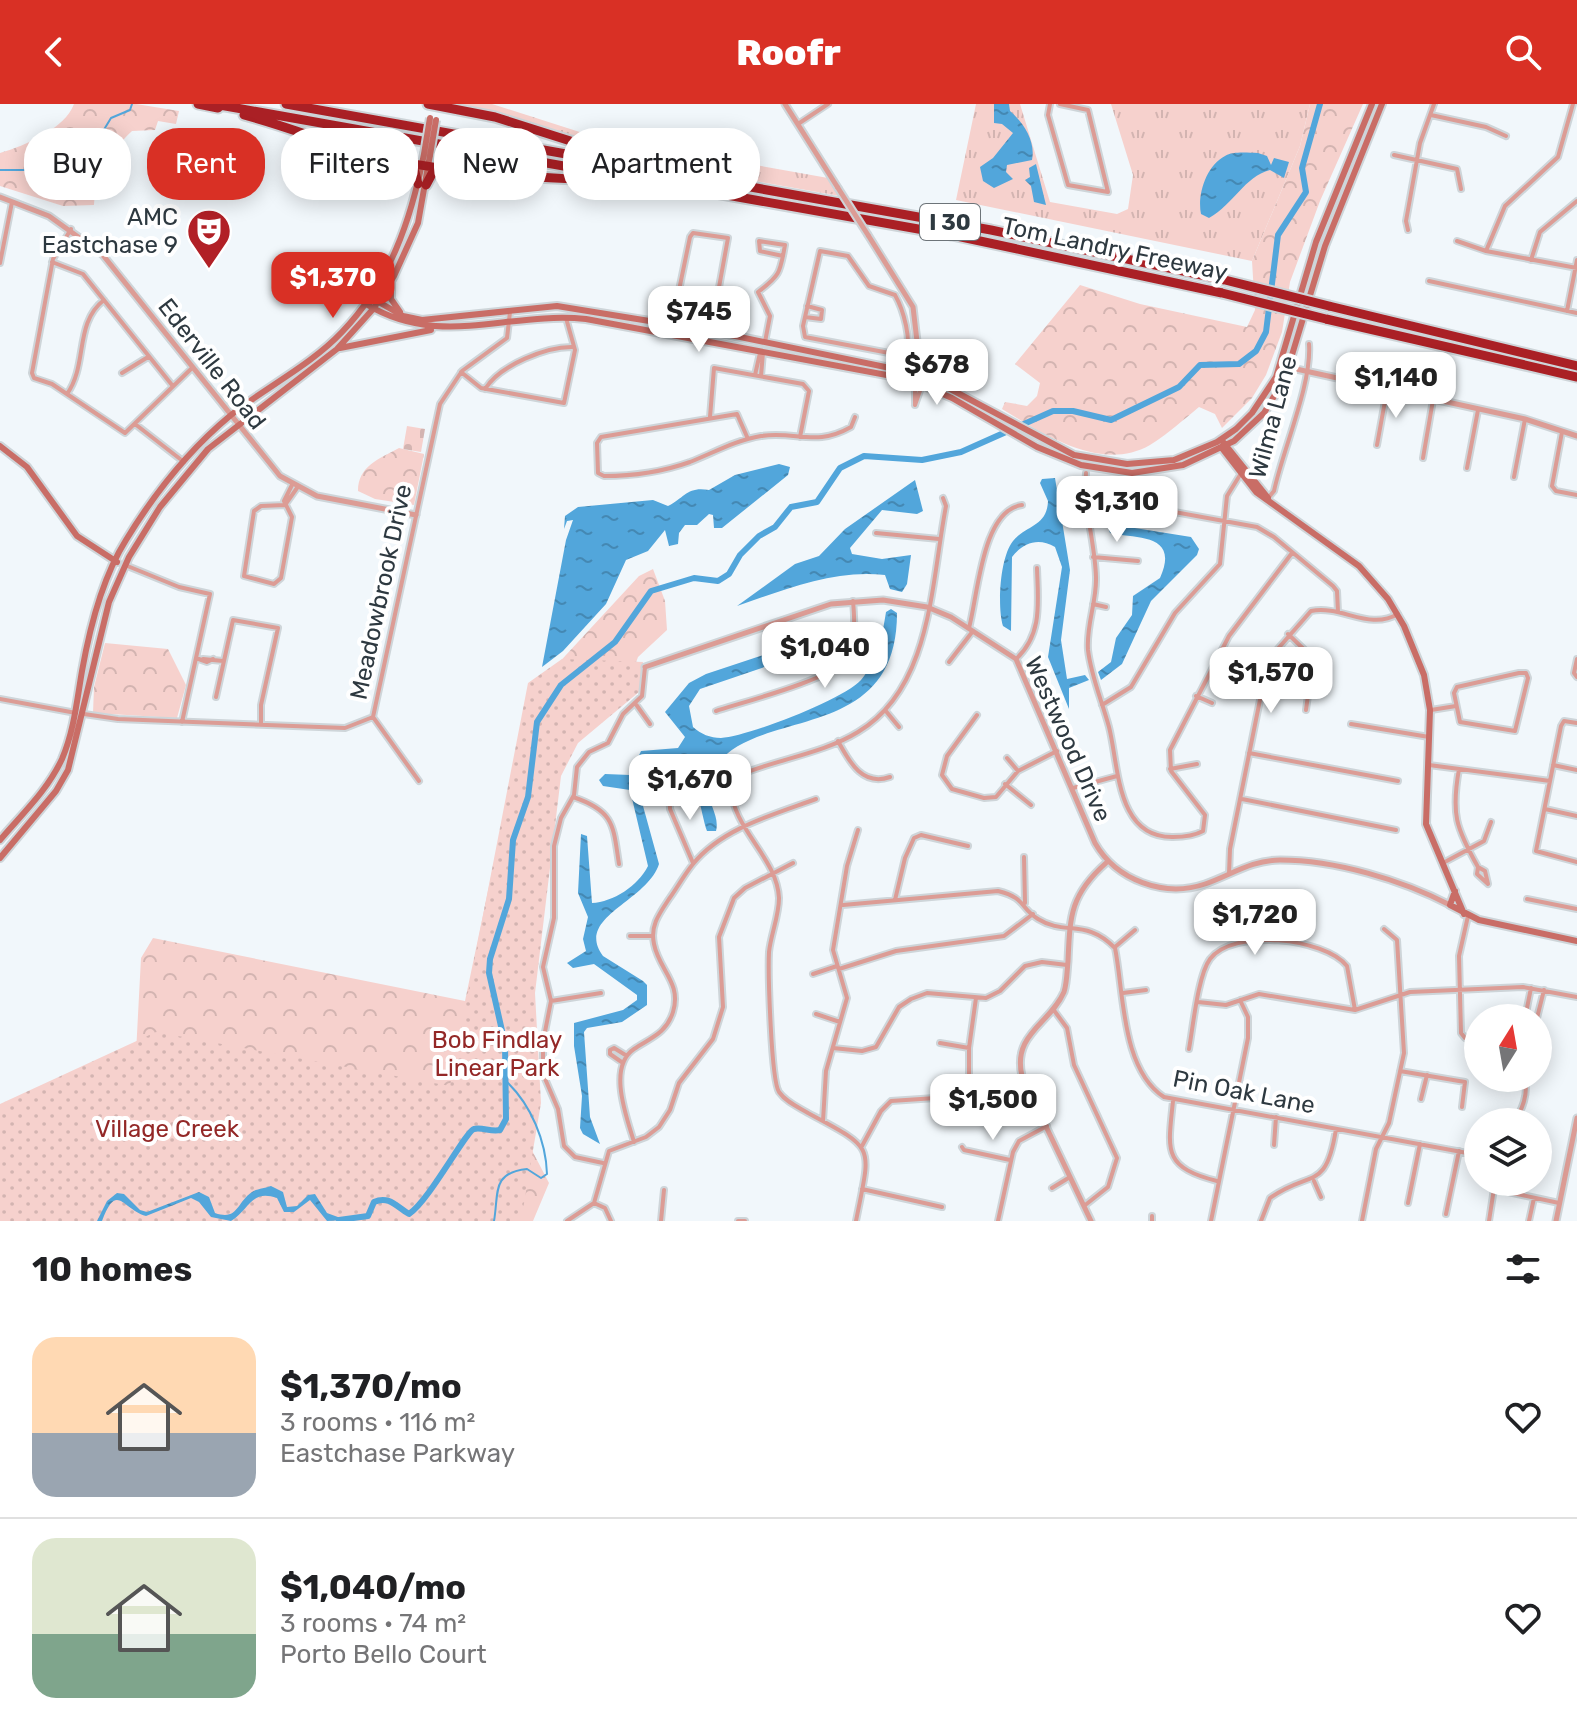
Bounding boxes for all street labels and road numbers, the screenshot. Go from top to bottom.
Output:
road number: I 30 [920,204,980,240]
street label: Tom Landry Freeway [1000,211,1230,287]
street label: Ederville Road [152,293,272,435]
street label: Wilma Lane [1243,352,1303,482]
street label: Meadowbrook Drive [345,482,417,702]
street label: Westwood Drive [1019,652,1117,826]
street label: Pin Oak Lane [1171,1065,1317,1119]

